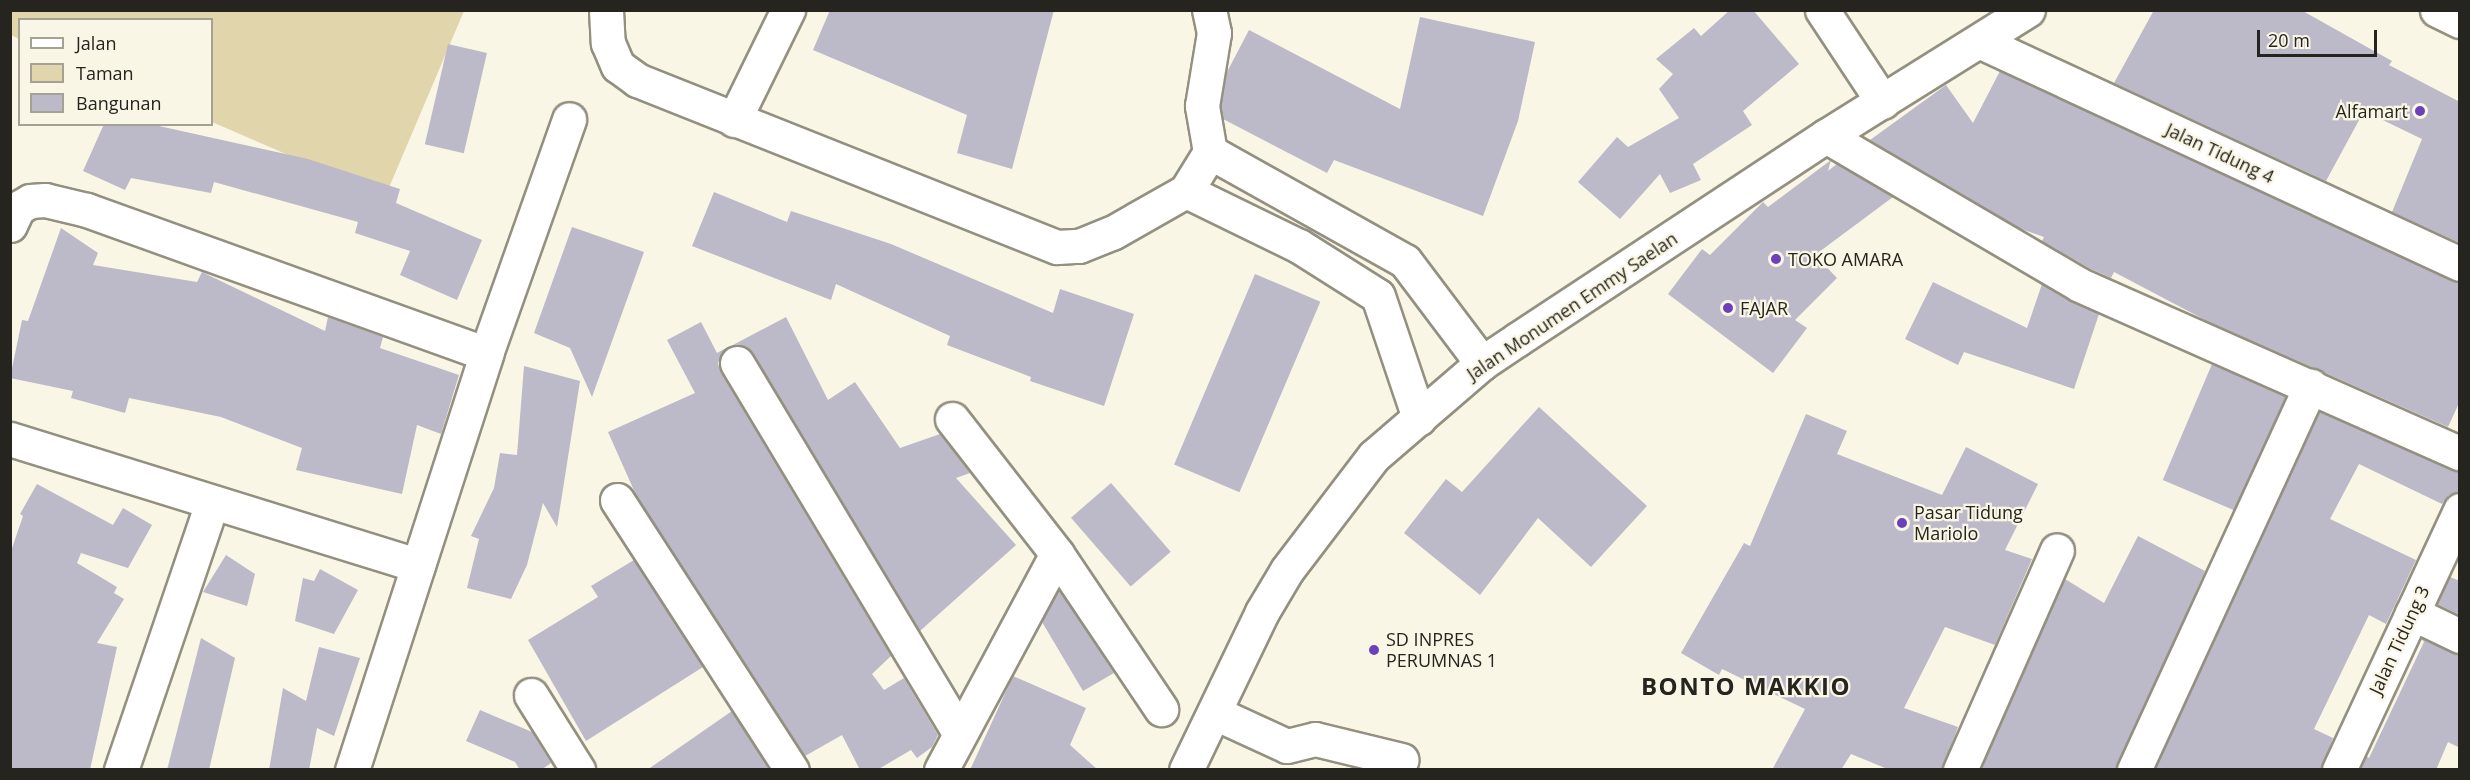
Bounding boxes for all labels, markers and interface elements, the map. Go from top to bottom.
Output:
legend [18,18,213,126]
scale bar [2260,18,2380,56]
text: 20 m [2268,28,2310,52]
text: Jalan [76,31,116,55]
text: Taman [76,61,134,85]
text: Bangunan [76,91,162,115]
place label: Alfamart [2336,100,2408,122]
marker: Alfamart [2413,104,2427,118]
street label: Jalan Tidung 4 [2162,118,2278,188]
street label: Jalan Monumen Emmy Saelan [1463,227,1681,385]
place label: TOKO AMARA [1788,248,1903,270]
marker: TOKO AMARA [1769,252,1783,266]
place label: FAJAR [1740,297,1788,319]
marker: FAJAR [1721,301,1735,315]
place label: Pasar Tidung Mariolo [1914,502,2023,544]
marker: Pasar Tidung Mariolo [1895,516,1909,530]
street label: Jalan Tidung 3 [2364,582,2434,698]
place label: SD INPRES PERUMNAS 1 [1386,629,1497,672]
marker: SD INPRES PERUMNAS 1 [1367,643,1381,657]
district label: BONTO MAKKIO [1641,672,1851,700]

